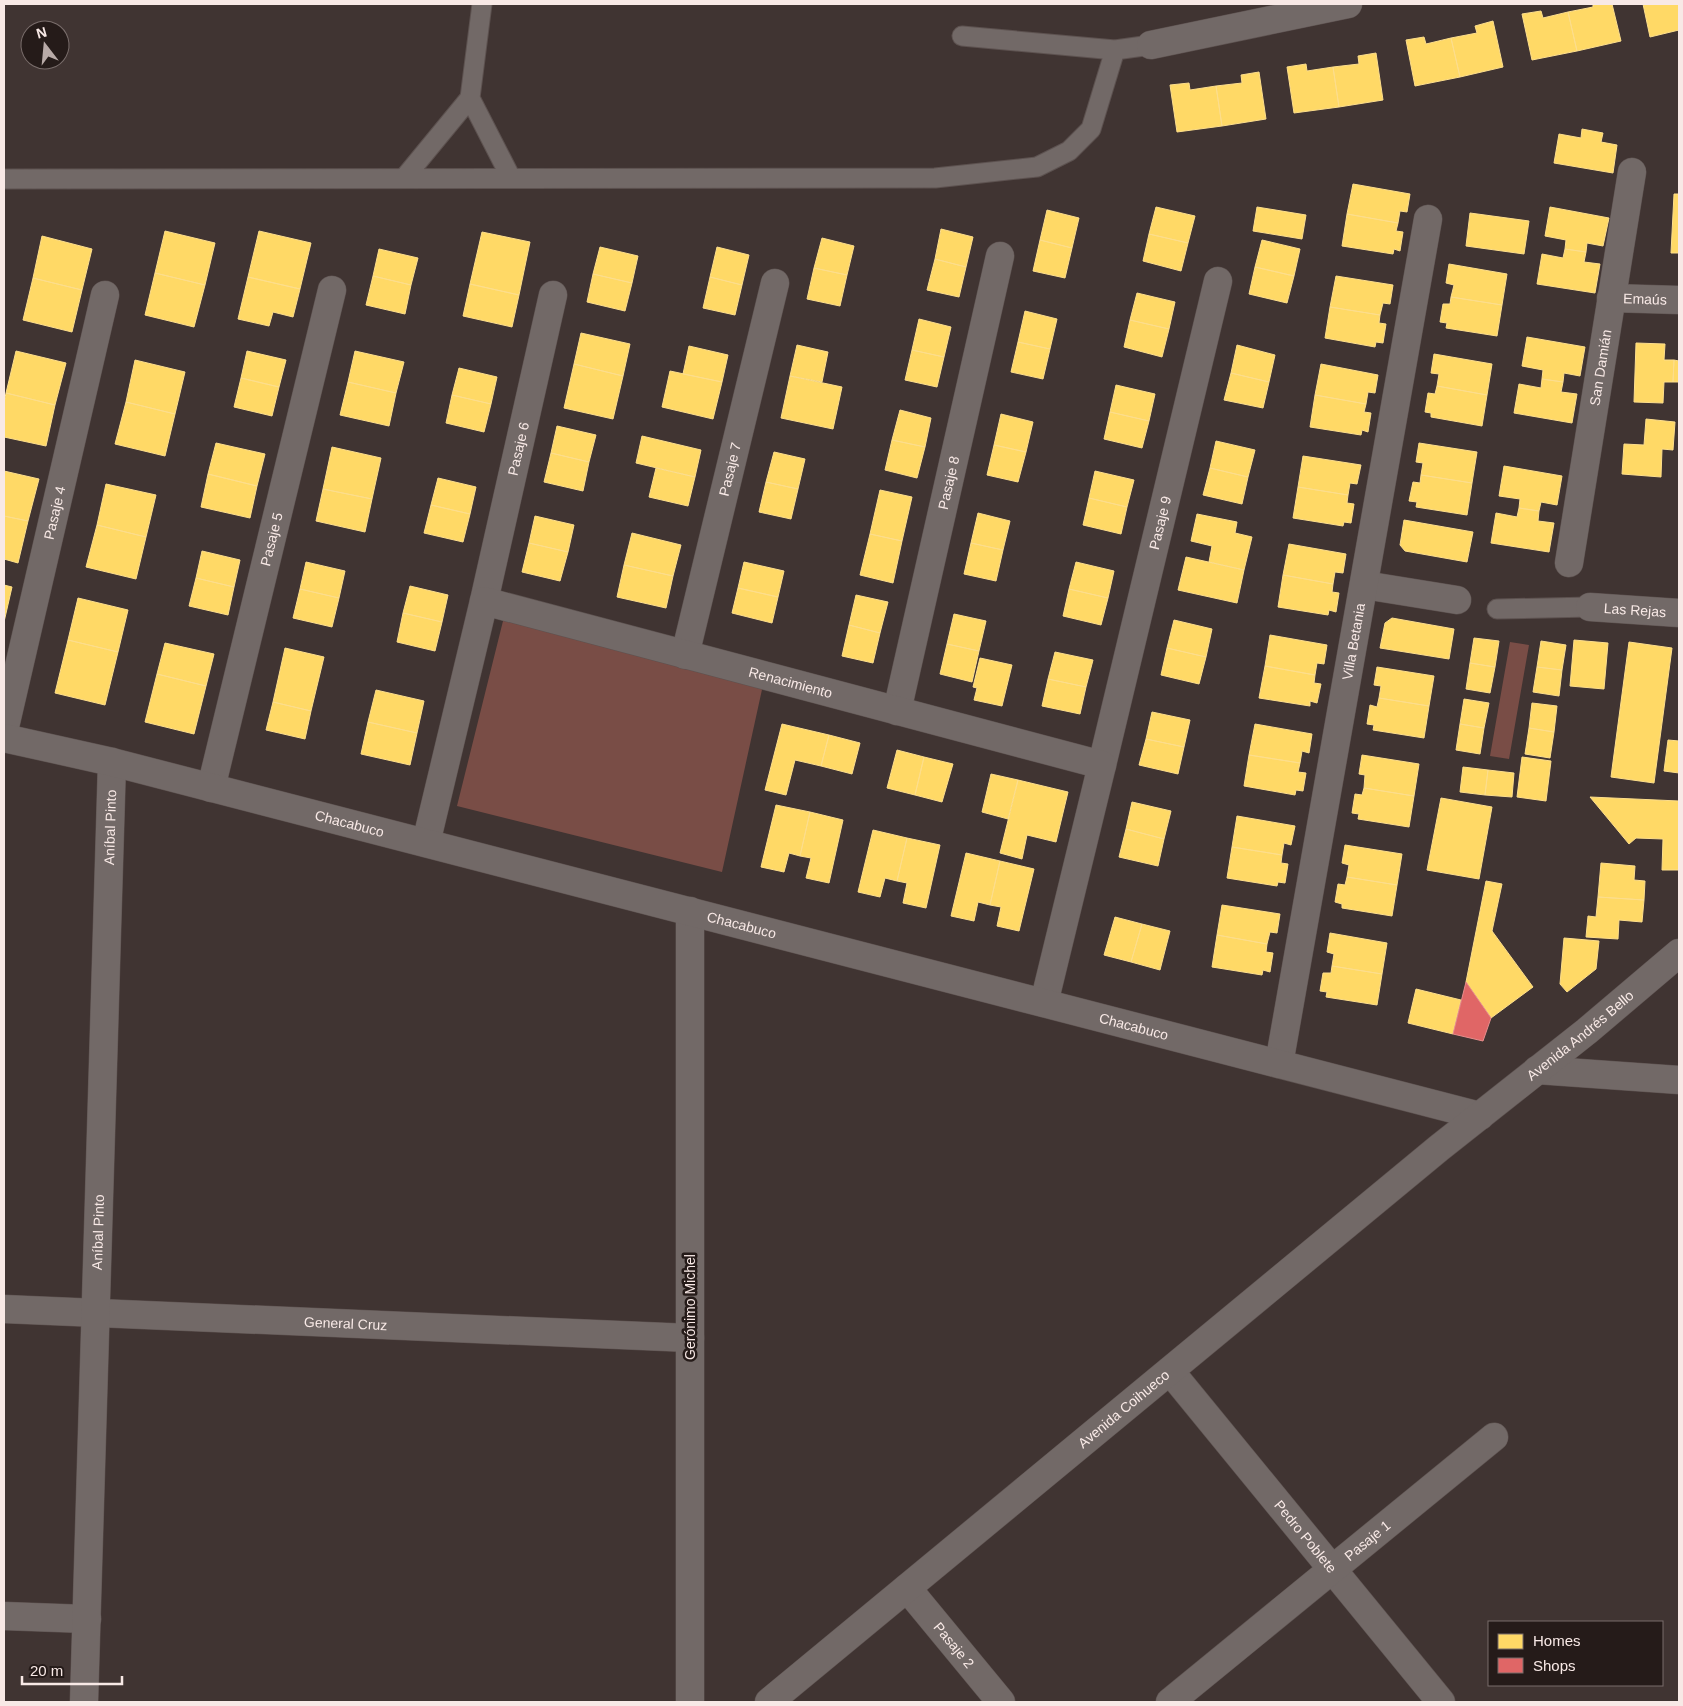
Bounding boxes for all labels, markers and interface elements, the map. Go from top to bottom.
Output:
north arrow [20,20,70,70]
text: N [34,23,48,42]
street label: Emaús [1623,290,1667,308]
street label: San Damián [1586,328,1615,407]
street label: Pasaje 6 [505,420,532,477]
street label: Pasaje 7 [716,441,744,498]
street label: Pasaje 8 [935,454,963,511]
street label: Pasaje 4 [41,484,69,541]
street label: Pasaje 9 [1146,494,1174,551]
street label: Pasaje 5 [257,511,286,568]
street label: Las Rejas [1603,600,1667,620]
street label: Villa Betania [1339,602,1368,681]
street label: Renacimiento [747,664,834,701]
street label: Aníbal Pinto [101,789,119,865]
street label: Chacabuco [313,807,386,840]
street label: Chacabuco [705,908,778,942]
street label: Avenida Andrés Bello [1524,987,1637,1084]
street label: Chacabuco [1097,1010,1170,1043]
street label: Aníbal Pinto [89,1194,107,1270]
street label: Gerónimo Michel [682,1254,698,1360]
street label: General Cruz [304,1314,388,1333]
street label: Avenida Coihueco [1075,1366,1173,1451]
street label: Pedro Poblete [1271,1497,1340,1576]
street label: Pasaje 1 [1341,1517,1394,1564]
street label: Pasaje 2 [931,1619,978,1671]
legend [1488,1621,1663,1686]
text: Homes [1533,1632,1581,1649]
scale bar [22,1654,122,1686]
text: Shops [1533,1657,1576,1674]
text: 20 m [30,1662,63,1679]

